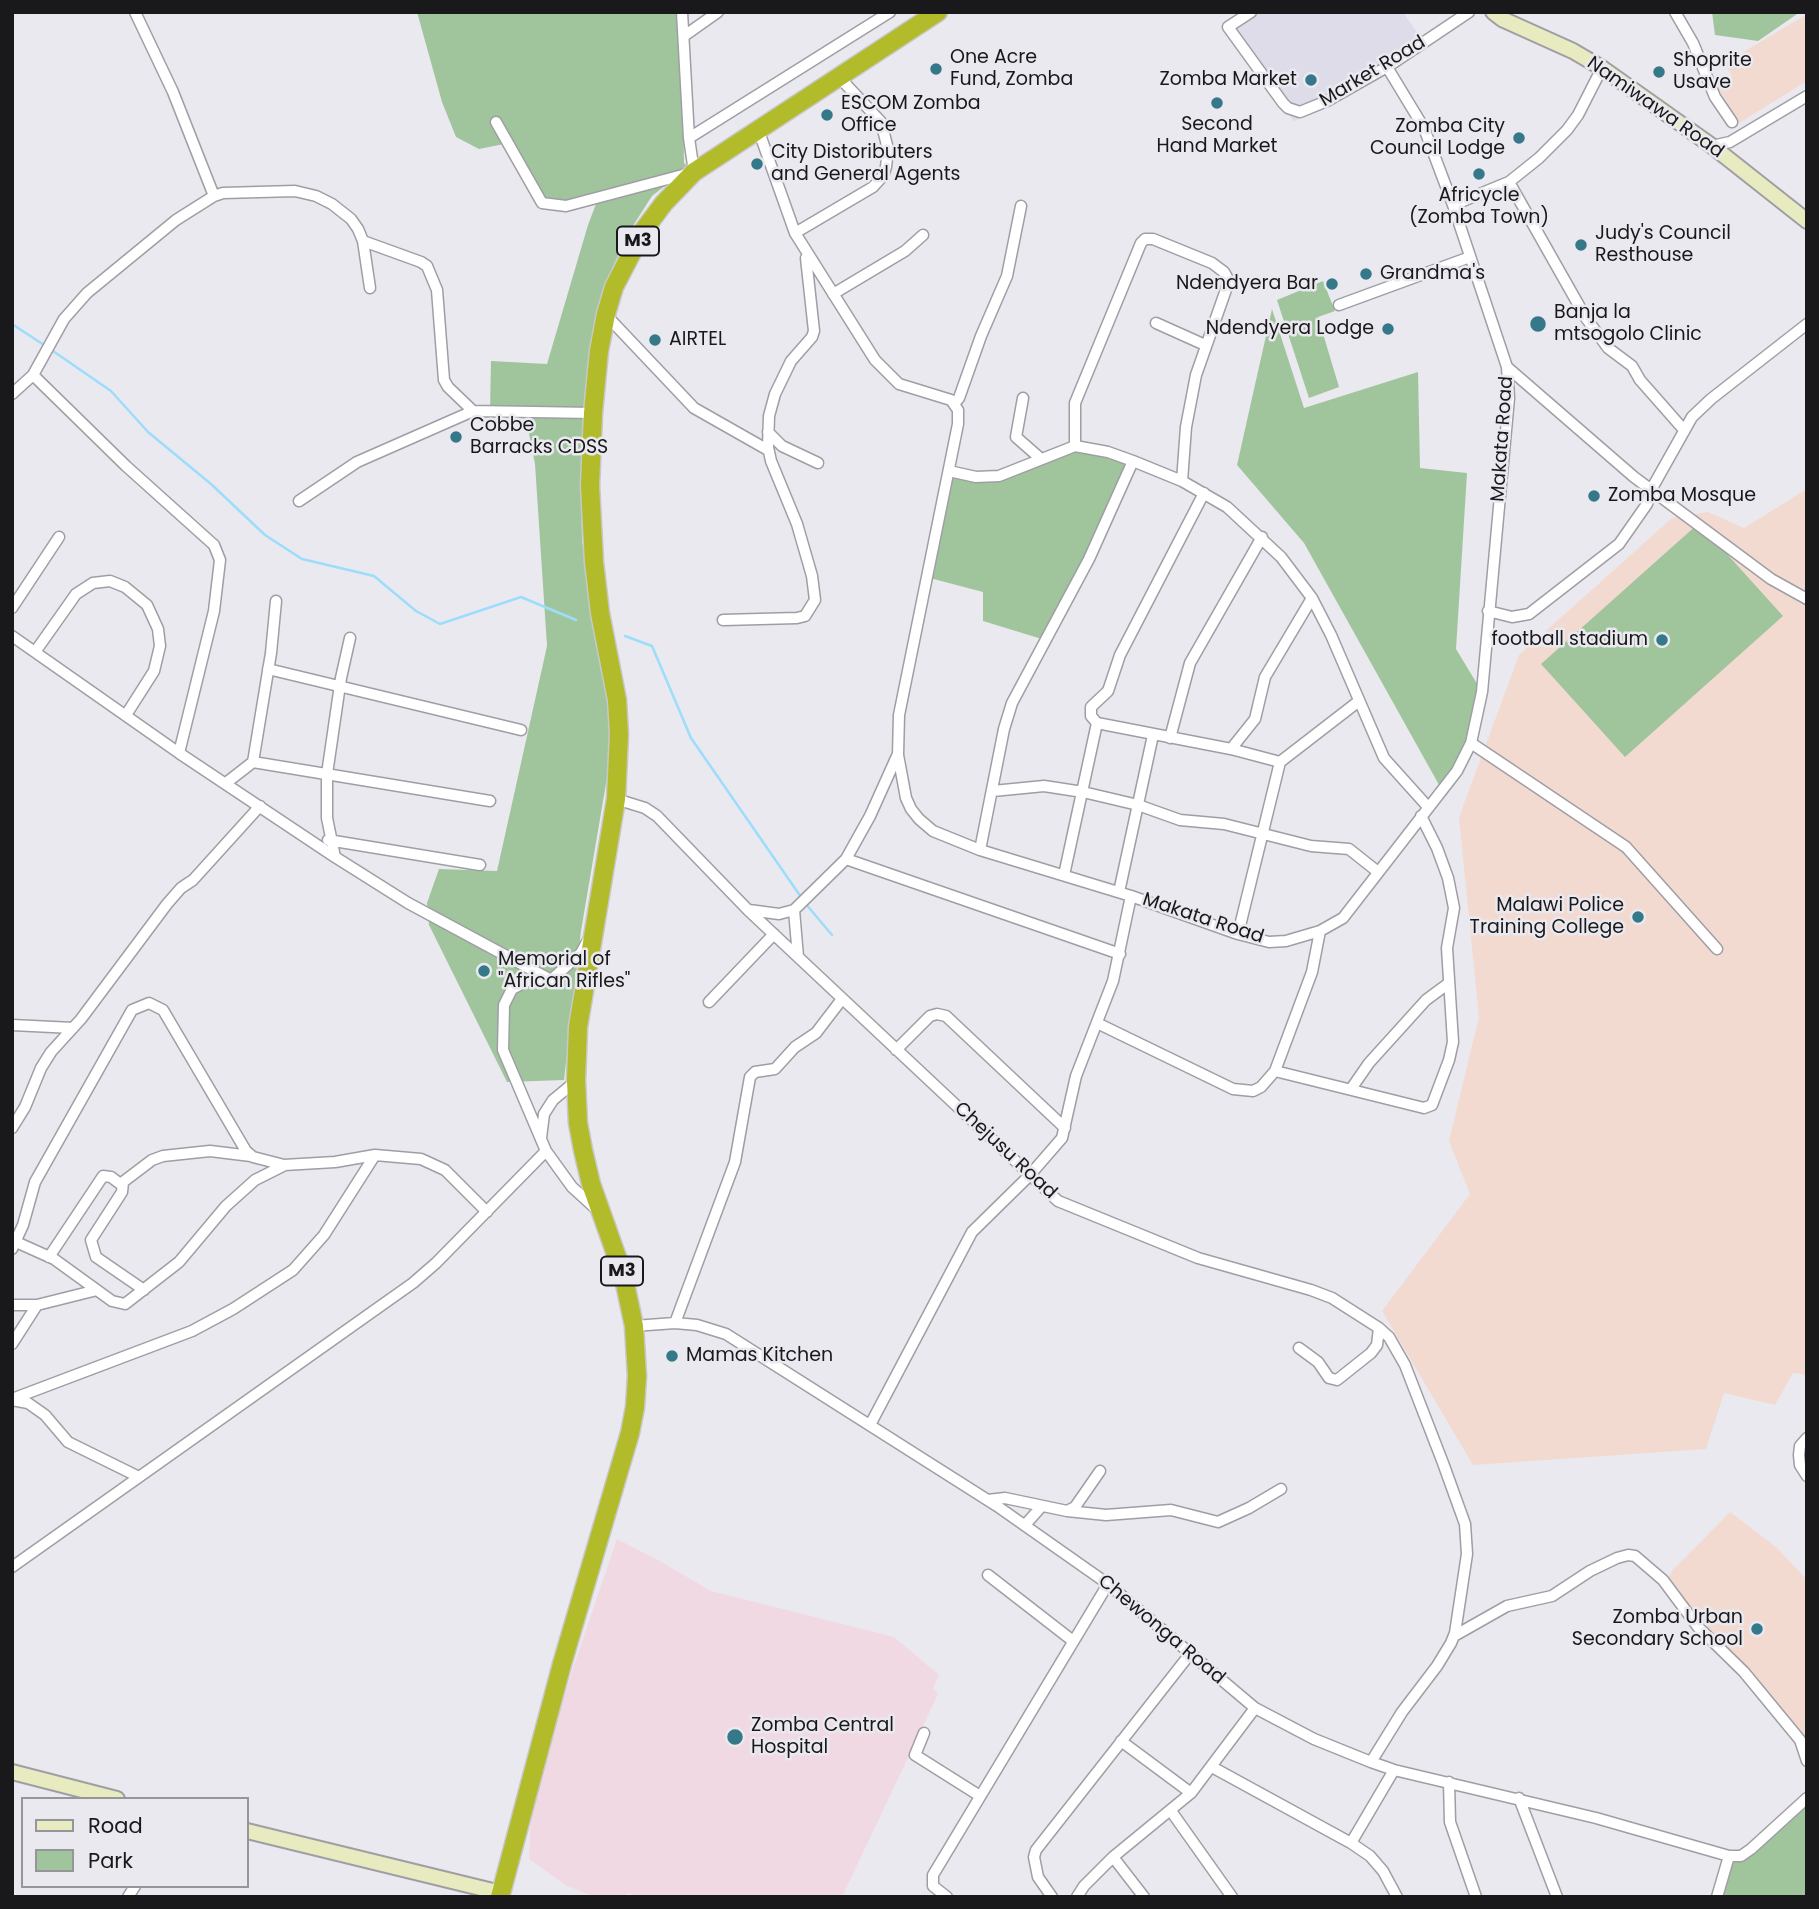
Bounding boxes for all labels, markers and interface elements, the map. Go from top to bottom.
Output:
street label: Market Road [1316,32,1430,112]
place label: One Acre Fund, Zomba [950,47,1073,91]
place label: Shoprite Usave [1673,50,1752,94]
street label: Namiwawa Road [1582,52,1728,164]
marker: One Acre Fund, Zomba [928,61,944,77]
marker: Shoprite Usave [1651,64,1667,80]
place label: Zomba Market [1159,69,1297,91]
marker: Zomba Market [1303,72,1319,88]
place label: ESCOM Zomba Office [841,93,981,137]
marker: Second Hand Market [1209,95,1225,111]
marker: ESCOM Zomba Office [819,107,835,123]
place label: Second Hand Market [1157,114,1277,158]
place label: Zomba City Council Lodge [1370,116,1505,160]
marker: Zomba City Council Lodge [1511,130,1527,146]
place label: City Distoributers and General Agents [771,142,961,186]
marker: City Distoributers and General Agents [749,156,765,172]
marker: Africycle (Zomba Town) [1471,166,1487,182]
place label: Africycle (Zomba Town) [1409,185,1549,229]
place label: Judy's Council Resthouse [1595,223,1731,267]
road number: M3 [617,227,659,256]
marker: Judy's Council Resthouse [1573,237,1589,253]
place label: Grandma's [1380,263,1485,285]
marker: Grandma's [1358,266,1374,282]
place label: Ndendyera Bar [1176,273,1318,295]
marker: Ndendyera Bar [1324,276,1340,292]
place label: Banja la mtsogolo Clinic [1554,302,1702,346]
marker: Banja la mtsogolo Clinic [1528,314,1548,334]
place label: Ndendyera Lodge [1206,318,1374,340]
marker: Ndendyera Lodge [1380,321,1396,337]
place label: AIRTEL [669,329,726,351]
marker: AIRTEL [647,332,663,348]
street label: Makata Road [1487,375,1519,503]
place label: Cobbe Barracks CDSS [470,415,608,459]
marker: Cobbe Barracks CDSS [448,429,464,445]
place label: Zomba Mosque [1608,485,1756,507]
marker: Zomba Mosque [1586,488,1602,504]
place label: football stadium [1491,629,1648,651]
marker: football stadium [1654,632,1670,648]
street label: Makata Road [1140,889,1266,949]
place label: Malawi Police Training College [1470,895,1624,939]
marker: Malawi Police Training College [1630,909,1646,925]
place label: Memorial of "African Rifles" [498,949,630,993]
marker: Memorial of "African Rifles" [476,963,492,979]
street label: Chejusu Road [949,1098,1061,1204]
road number: M3 [601,1256,643,1286]
place label: Mamas Kitchen [686,1345,833,1367]
marker: Mamas Kitchen [664,1348,680,1364]
street label: Chewonga Road [1093,1570,1229,1690]
place label: Zomba Urban Secondary School [1572,1607,1743,1651]
marker: Zomba Urban Secondary School [1749,1621,1765,1637]
place label: Zomba Central Hospital [751,1715,894,1759]
marker: Zomba Central Hospital [725,1727,745,1747]
legend [21,1797,248,1888]
text: Road [88,1811,143,1840]
text: Park [88,1846,133,1875]

